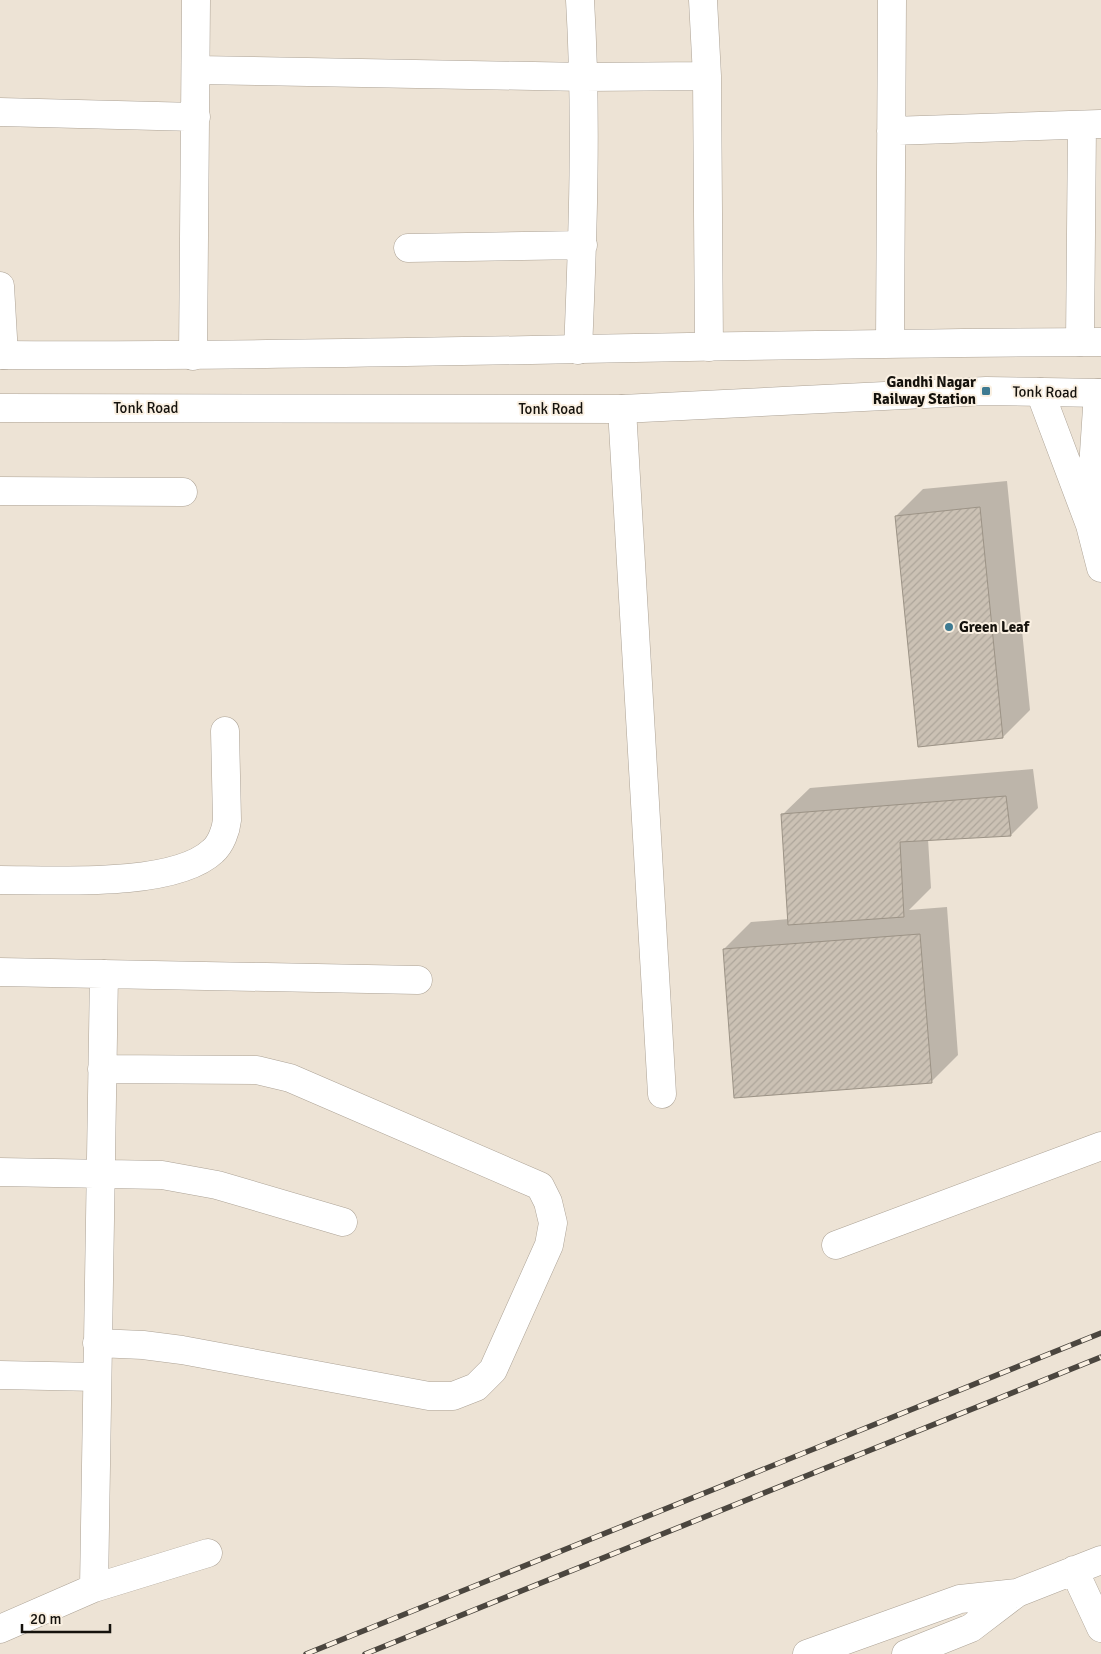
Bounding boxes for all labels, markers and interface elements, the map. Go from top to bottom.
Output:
place label: Gandhi Nagar Railway Station [873,373,976,408]
street label: Tonk Road [1012,382,1078,402]
marker: Gandhi Nagar Railway Station [980,385,992,397]
street label: Tonk Road [113,399,179,417]
street label: Tonk Road [518,400,584,418]
place label: Green Leaf [959,618,1031,636]
marker: Green Leaf [943,621,955,633]
scale bar [22,1602,110,1634]
text: 20 m [30,1610,61,1628]

